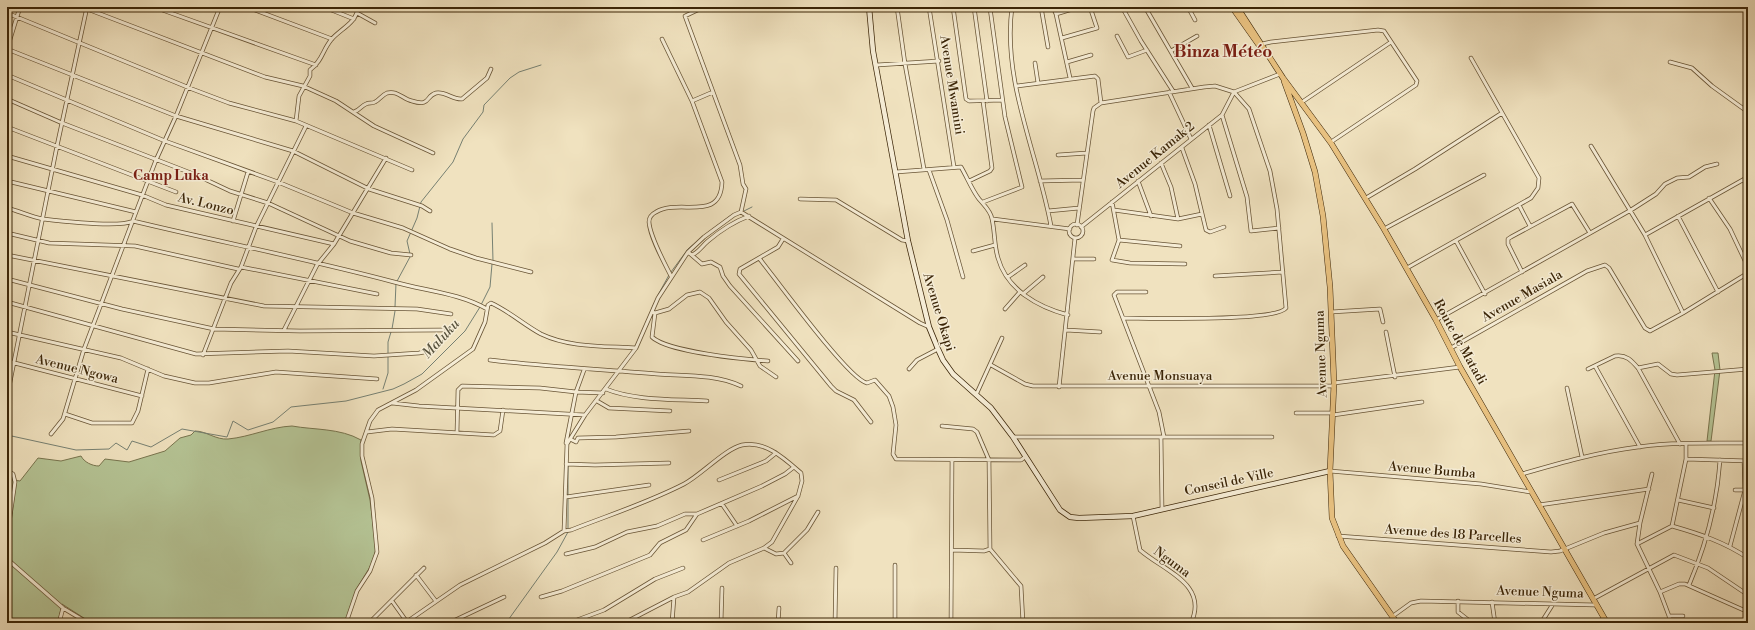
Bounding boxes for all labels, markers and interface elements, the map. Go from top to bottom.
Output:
street label: Avenue Mwamini [936,33,968,136]
district label: Binza Météo [1174,41,1272,63]
street label: Avenue Kamak 2 [1112,118,1198,192]
district label: Camp Luka [133,167,209,185]
street label: Av. Lonzo [175,189,236,219]
street label: Avenue Masiala [1478,266,1566,326]
street label: Avenue Okapi [919,270,959,353]
street label: Route de Matadi [1430,297,1490,387]
street label: Avenue Nguma [1311,310,1331,399]
water label: Maluku [418,315,464,363]
street label: Avenue Ngowa [33,351,120,387]
street label: Avenue Monsuaya [1107,368,1213,384]
street label: Avenue Bumba [1387,458,1477,482]
street label: Conseil de Ville [1183,465,1275,499]
street label: Avenue des 18 Parcelles [1383,521,1522,547]
street label: Nguma [1150,543,1194,581]
street label: Avenue Nguma [1495,582,1584,602]

